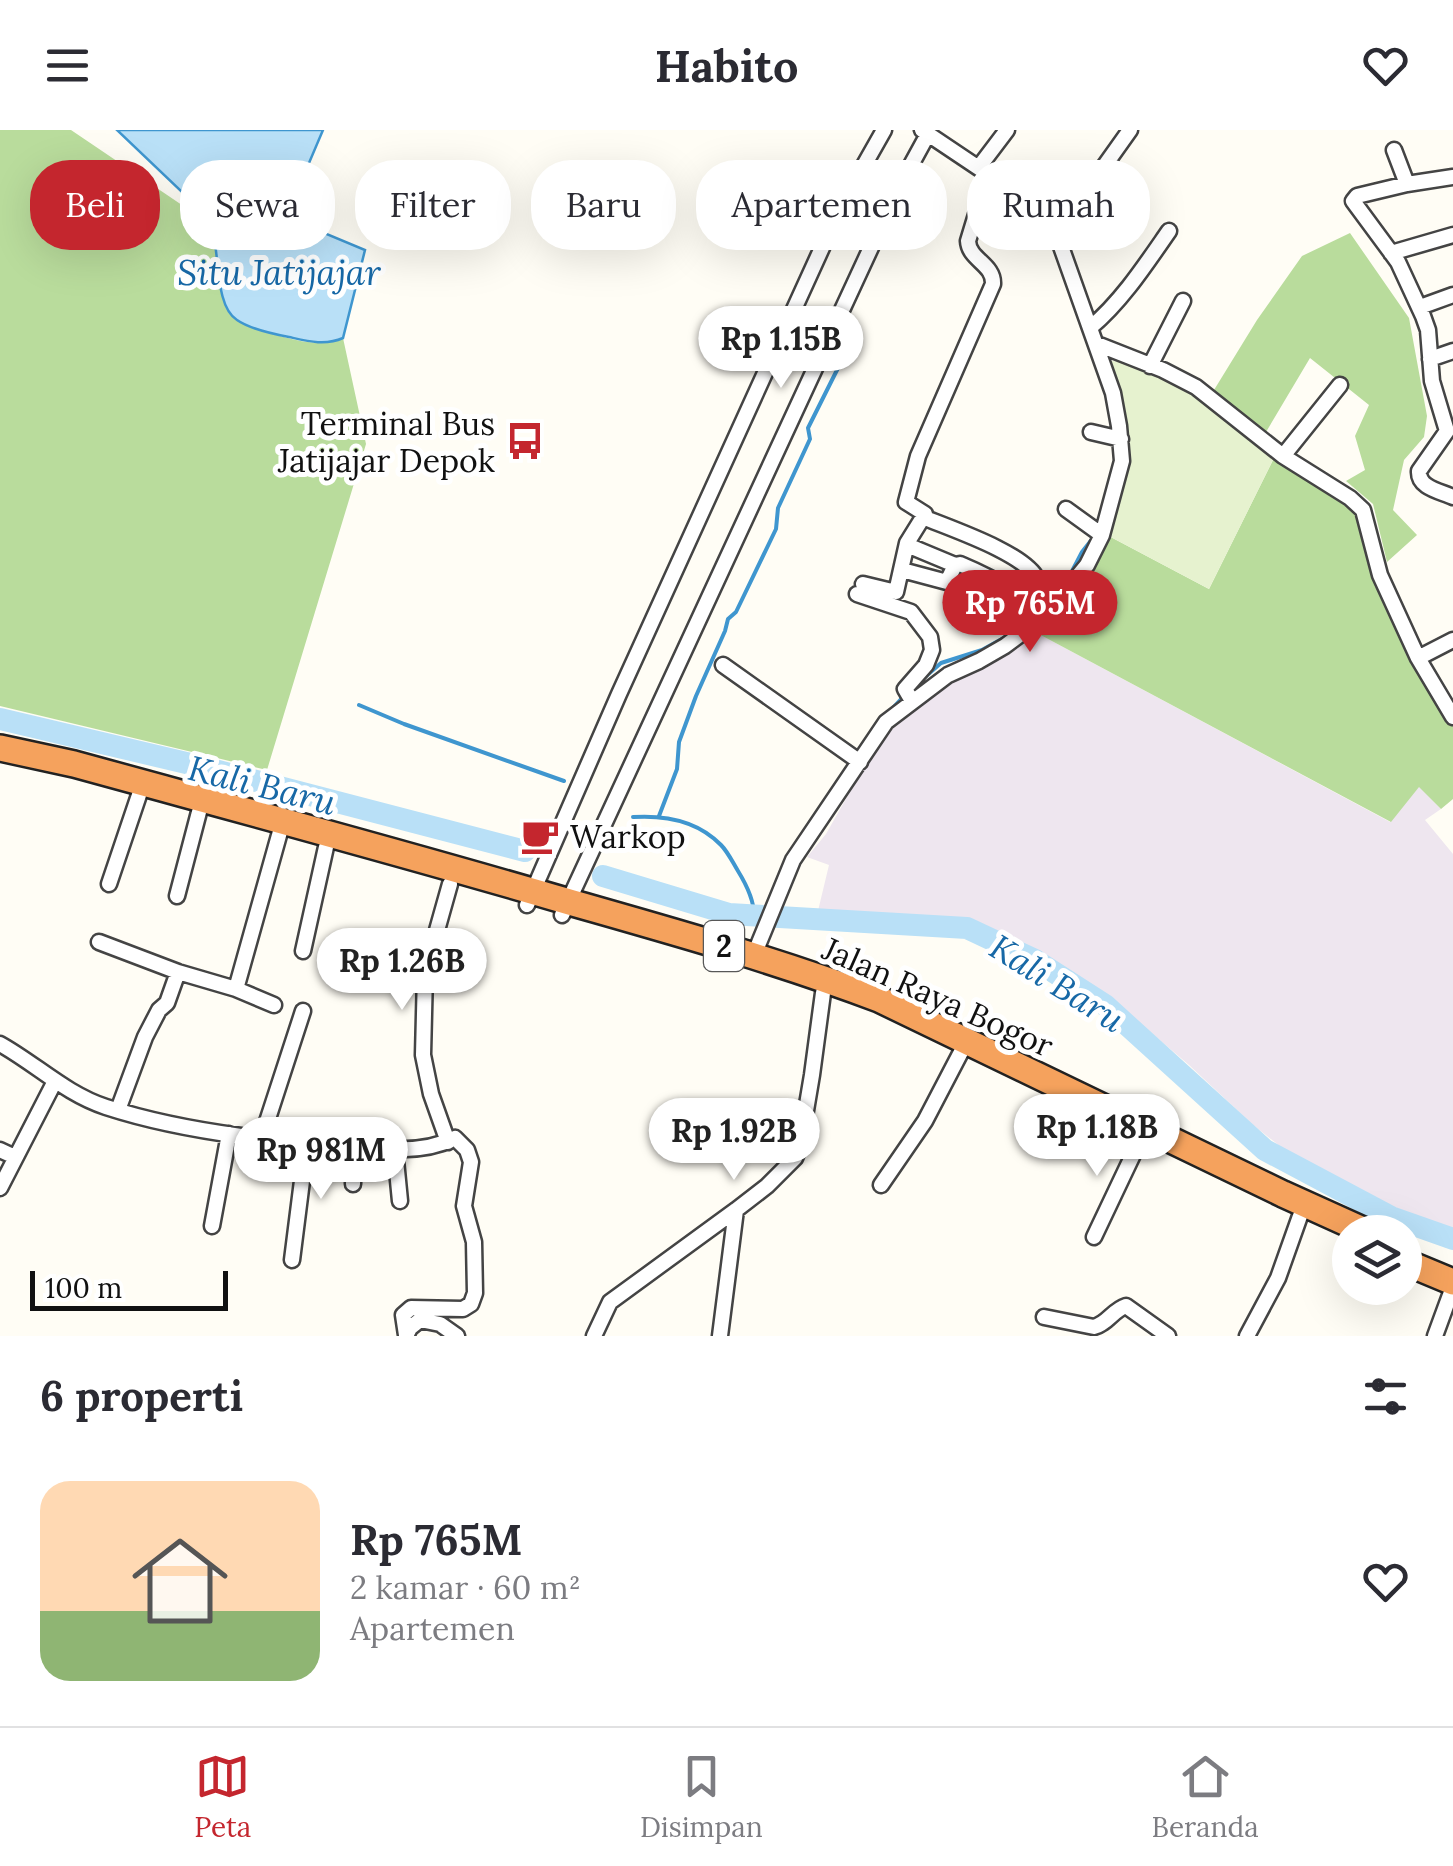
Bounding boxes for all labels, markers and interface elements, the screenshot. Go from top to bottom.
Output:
text: Habito [655,37,798,94]
icon: menu [40,38,95,93]
icon: heart [1358,38,1413,93]
chip: Beli [30,160,160,250]
chip: Sewa [180,160,335,250]
chip: Filter [355,160,511,250]
chip: Baru [531,160,676,250]
chip: Apartemen [696,160,947,250]
chip: Rumah [967,160,1150,250]
water label: Situ Jatijajar [177,250,381,295]
pin: Rp 1.15B [678,306,884,391]
text: Rp 1.15B [720,318,842,359]
place label: Terminal Bus Jatijajar Depok [277,403,495,481]
bus stop icon: Terminal Bus Jatijajar Depok [504,420,546,462]
pin: Rp 765M [938,570,1122,655]
text: Rp 765M [964,582,1096,623]
water label: Kali Baru [184,745,341,825]
cafe icon: Warkop [519,815,561,857]
place label: Warkop [570,816,686,857]
road number: 2 [704,921,744,971]
water label: Kali Baru [981,924,1133,1042]
street label: Jalan Raya Bogor [816,927,1060,1066]
pin: Rp 1.26B [299,928,505,1013]
text: Rp 1.26B [339,940,465,981]
pin: Rp 1.18B [994,1094,1200,1179]
pin: Rp 1.92B [631,1098,837,1183]
text: Rp 1.18B [1036,1106,1158,1147]
text: Rp 1.92B [671,1110,797,1151]
pin: Rp 981M [229,1117,413,1202]
text: Rp 981M [256,1129,386,1170]
map controls [1332,1215,1422,1305]
button: layers [1332,1215,1422,1305]
scale bar [30,1266,228,1310]
text: 100 m [45,1270,122,1306]
text: 6 properti [40,1369,243,1423]
icon: filters [1358,1369,1413,1424]
text: Rp 765M [350,1513,522,1567]
icon: home [120,1521,240,1641]
icon: heart [1358,1554,1413,1609]
text: 2 kamar · 60 m² [350,1567,581,1608]
text: Apartemen [350,1608,515,1649]
tab: Peta [194,1749,251,1845]
tab: Disimpan [640,1749,763,1845]
tab: Beranda [1151,1749,1259,1845]

